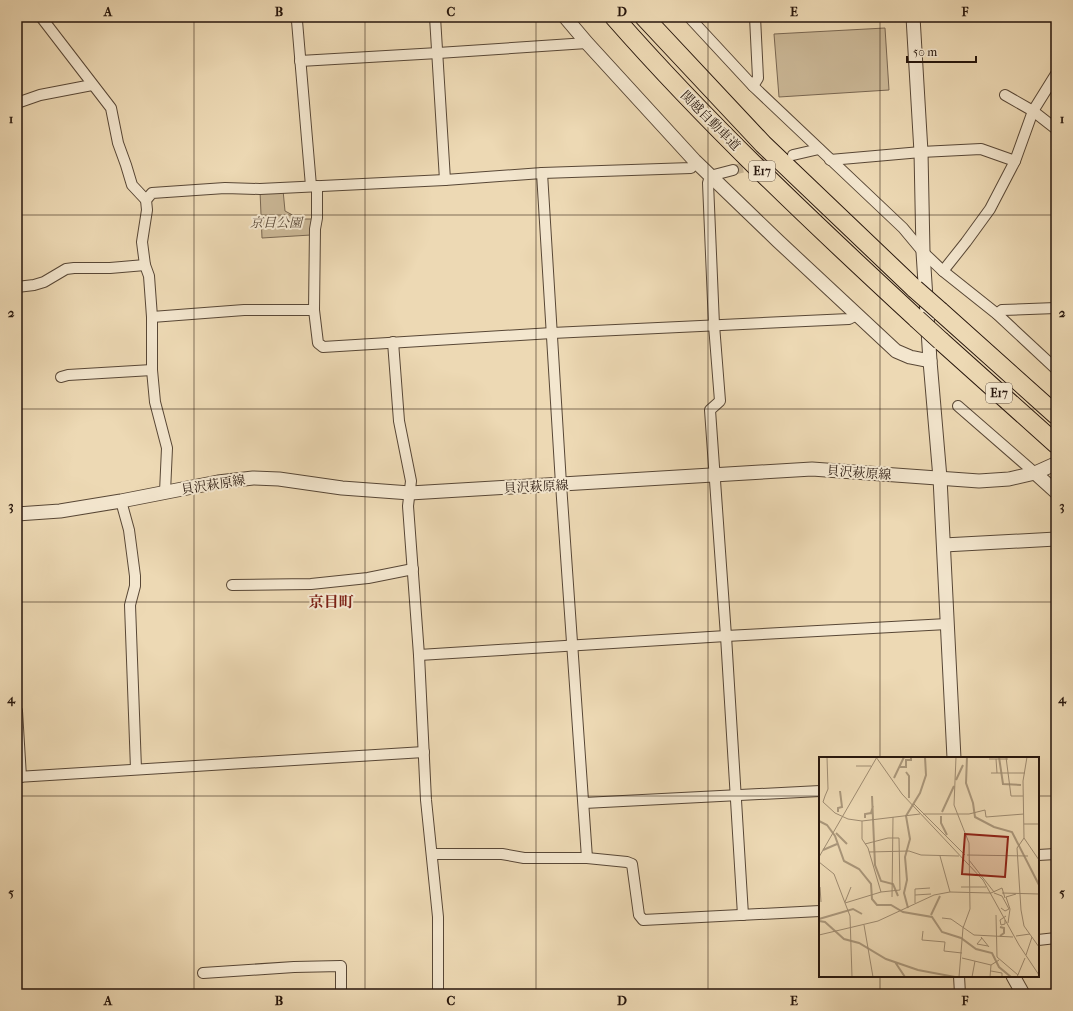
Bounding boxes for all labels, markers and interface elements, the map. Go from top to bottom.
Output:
text: A [103,4,113,19]
text: B [275,4,284,19]
text: C [447,4,456,19]
text: D [617,4,627,19]
text: E [790,4,798,19]
text: F [961,4,969,19]
scale bar [907,38,976,64]
text: 50 m [913,45,937,59]
street label: 関越自動車道 [678,87,744,153]
text: 1 [9,111,14,126]
text: 1 [1060,111,1065,126]
road number: E17 [749,161,775,181]
park label: 京目公園 [250,215,304,230]
text: 2 [8,305,15,320]
text: 2 [1059,305,1066,320]
road number: E17 [986,383,1012,403]
street label: 貝沢萩原線 [826,463,892,482]
street label: 貝沢萩原線 [180,472,246,497]
street label: 貝沢萩原線 [503,477,569,496]
text: 3 [8,498,14,514]
text: 3 [1059,498,1065,514]
district label: 京目町 [308,593,354,611]
text: 4 [6,691,16,707]
text: 4 [1057,691,1067,707]
inset map [819,757,1039,977]
text: 5 [8,885,14,900]
text: 5 [1059,885,1065,900]
text: A [103,993,113,1008]
text: B [275,993,284,1008]
text: C [447,993,456,1008]
text: D [617,993,627,1008]
text: E [790,993,798,1008]
text: F [961,993,969,1008]

